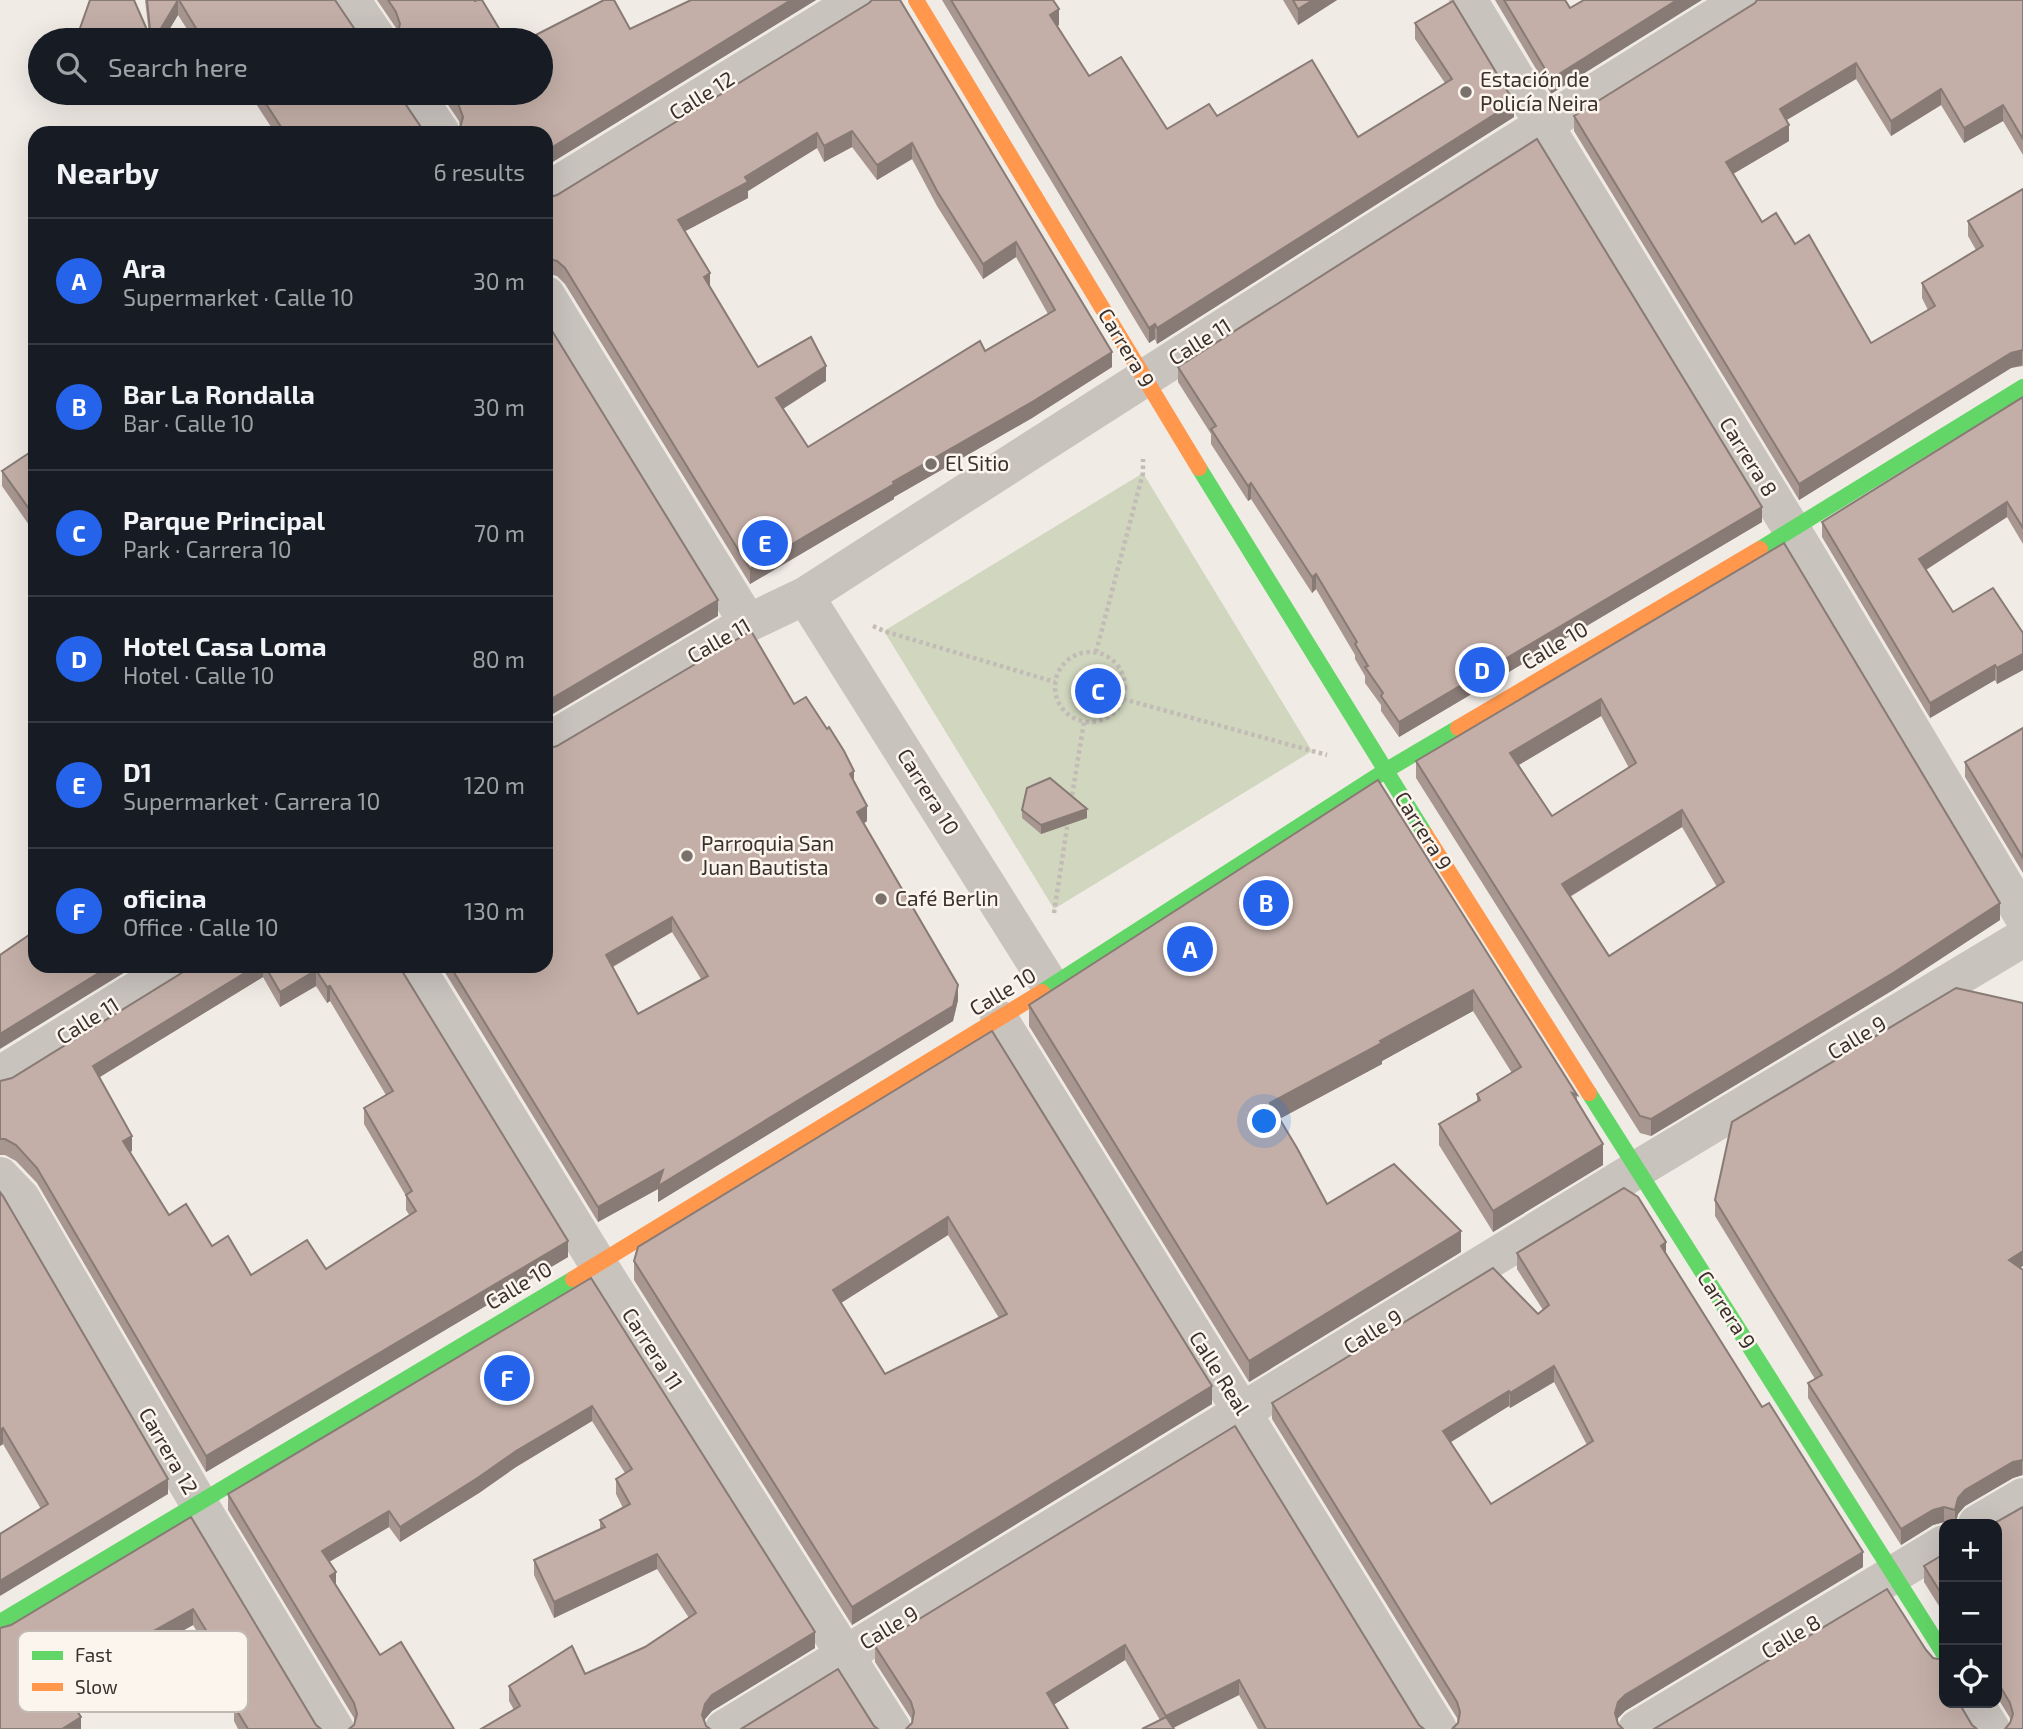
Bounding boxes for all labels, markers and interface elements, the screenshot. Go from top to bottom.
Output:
search box [28,28,553,105]
icon: search [52,48,90,86]
text: Search here [108,51,248,82]
street label: Calle 12 [664,65,738,124]
place label: Estación de Policía Neira [1480,66,1599,115]
marker: Estación de Policía Neira [1458,84,1474,100]
text: Nearby [56,154,159,190]
text: 6 results [434,158,525,186]
text: Ara [123,252,166,283]
text: A [71,267,87,295]
text: 30 m [473,267,525,295]
text: Supermarket · Calle 10 [123,283,354,311]
street label: Carrera 9 [1094,303,1161,391]
street label: Calle 11 [1163,312,1235,370]
text: Bar La Rondalla [123,378,315,409]
text: B [72,393,86,421]
text: 30 m [473,393,525,421]
text: Bar · Calle 10 [123,409,254,437]
street label: Carrera 8 [1715,412,1783,500]
place label: El Sitio [945,450,1009,475]
marker: El Sitio [923,456,939,472]
text: Parque Principal [123,504,325,535]
pin: E [742,517,788,569]
text: C [72,519,86,547]
text: 70 m [474,519,525,547]
text: Park · Carrera 10 [123,535,292,563]
street label: Calle 11 [682,612,754,668]
street label: Calle 10 [1517,615,1592,674]
text: Hotel Casa Loma [123,630,326,661]
pin: D [1459,644,1505,696]
text: D [71,645,87,673]
text: 80 m [472,645,525,673]
text: Hotel · Calle 10 [123,661,274,689]
pin: C [1075,665,1121,717]
street label: Carrera 10 [893,743,966,839]
text: D1 [123,756,152,787]
text: E [72,771,86,799]
text: 120 m [464,771,525,799]
street label: Carrera 9 [1390,786,1458,874]
text: Supermarket · Carrera 10 [123,787,380,815]
place label: Parroquia San Juan Bautista [701,830,834,879]
marker: Parroquia San Juan Bautista [679,848,695,864]
pin: B [1243,877,1289,929]
text: oficina [123,882,206,913]
place label: Café Berlin [895,885,999,910]
marker: Café Berlin [873,891,889,907]
text: F [73,897,85,925]
text: 130 m [464,897,525,925]
text: Office · Calle 10 [123,913,279,941]
pin: A [1167,923,1213,975]
street label: Calle 10 [965,961,1040,1020]
street label: Calle 11 [51,991,123,1049]
street label: Calle 9 [1822,1010,1890,1064]
your location [1247,1104,1281,1138]
street label: Calle 10 [481,1255,556,1314]
street label: Carrera 9 [1693,1265,1762,1353]
street label: Carrera 11 [618,1303,689,1394]
street label: Calle 9 [1338,1303,1406,1358]
street label: Calle Real [1185,1326,1256,1419]
pin: F [484,1352,530,1404]
street label: Carrera 12 [134,1402,204,1498]
map controls [1939,1519,2002,1708]
button: + [1939,1519,2002,1582]
button: − [1939,1582,2002,1645]
street label: Calle 9 [854,1600,922,1654]
street label: Calle 8 [1756,1608,1824,1663]
legend [18,1631,248,1712]
text: Fast [75,1643,112,1666]
button: locate [1939,1645,2002,1708]
text: Slow [75,1675,118,1698]

